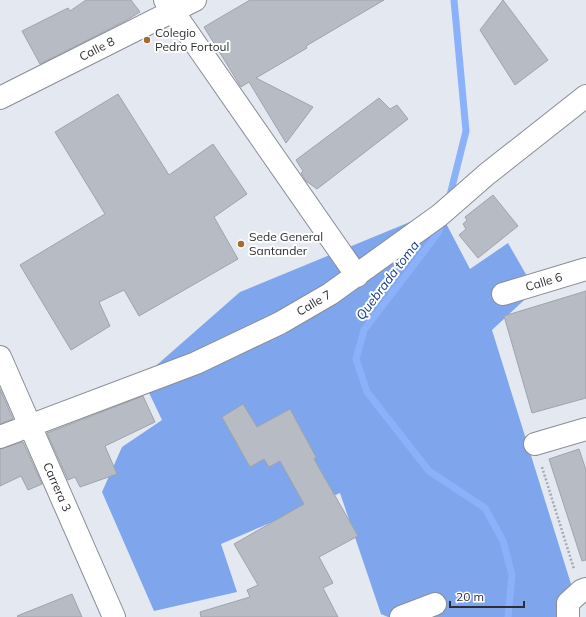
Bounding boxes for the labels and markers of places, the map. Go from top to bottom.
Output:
place label: Colegio Pedro Fortoul [155,25,229,54]
marker: Colegio Pedro Fortoul [142,35,152,45]
place label: Sede General Santander [249,229,323,258]
marker: Sede General Santander [236,239,246,249]

